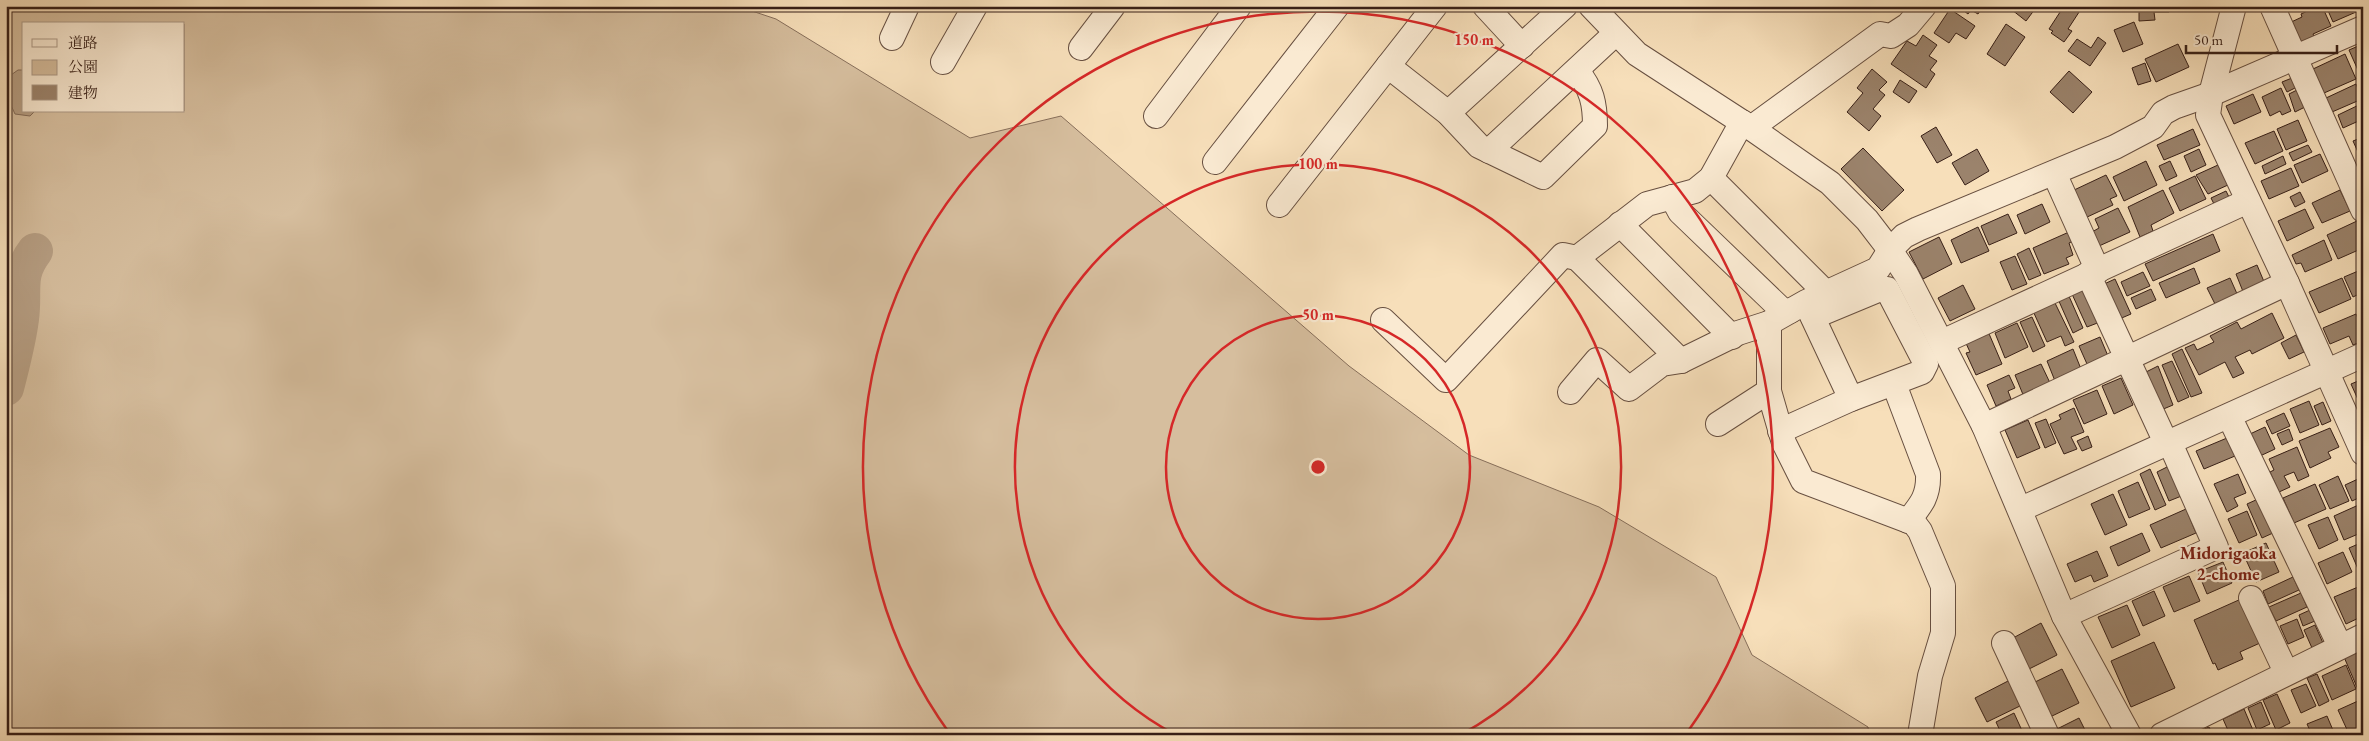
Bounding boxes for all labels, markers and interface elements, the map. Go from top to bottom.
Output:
legend [22,22,185,112]
scale bar [2186,22,2338,54]
text: 150 m [1454,30,1494,49]
text: 50 m [2194,30,2223,49]
text: 道路 [68,33,98,52]
text: 公園 [68,57,98,76]
text: 建物 [68,83,98,102]
text: 100 m [1298,154,1338,173]
text: 50 m [1302,305,1334,324]
centre of rings [1309,458,1327,476]
district label: Midorigaoka 2-chome [2180,541,2276,585]

